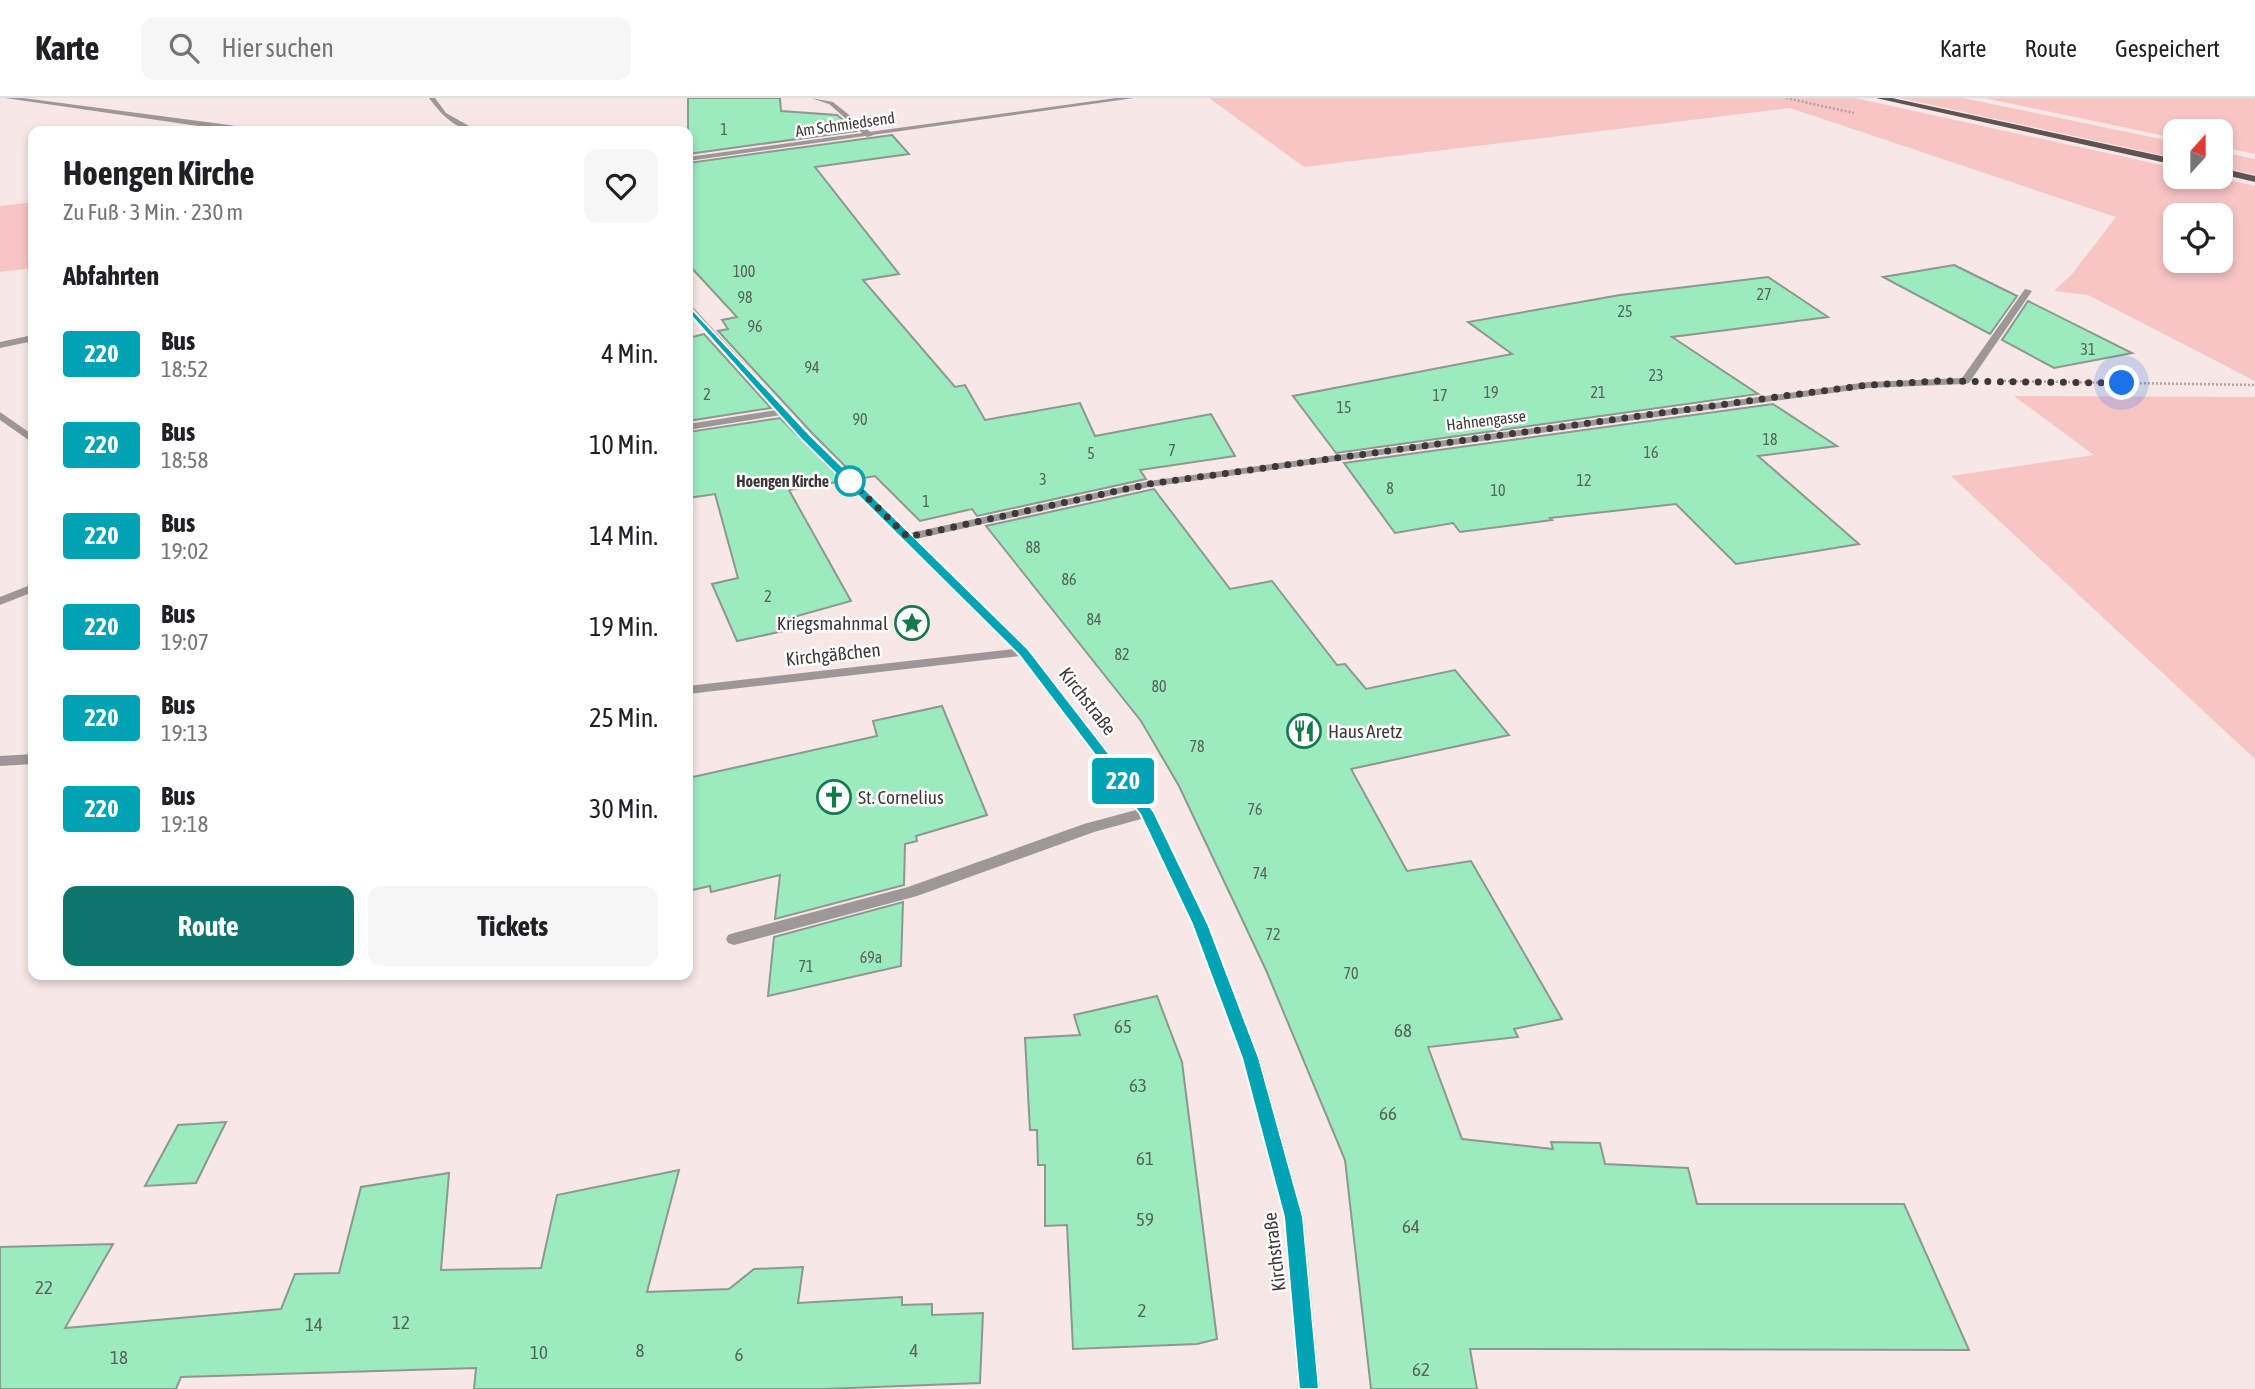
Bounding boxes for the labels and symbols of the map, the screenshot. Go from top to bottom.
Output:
street label: Am Schmiedsend [794,108,896,140]
north arrow [2163,119,2233,189]
house number: 1 [720,120,728,138]
house number: 100 [733,262,755,280]
house number: 27 [1756,285,1772,303]
house number: 98 [737,288,753,306]
house number: 25 [1617,302,1633,320]
house number: 96 [747,317,763,335]
house number: 31 [2080,340,2096,358]
house number: 94 [804,358,820,376]
your location [2104,365,2139,400]
house number: 23 [1648,366,1664,384]
house number: 19 [1483,383,1499,401]
house number: 21 [1590,383,1606,401]
house number: 2 [703,385,711,403]
house number: 17 [1432,386,1448,404]
house number: 15 [1336,398,1352,416]
street label: Hahnengasse [1445,406,1527,435]
house number: 90 [852,410,868,428]
house number: 18 [1762,430,1778,448]
house number: 7 [1168,441,1176,459]
house number: 16 [1643,443,1659,461]
house number: 5 [1087,444,1095,462]
marker: Hoengen Kirche [835,466,865,496]
house number: 3 [1039,470,1047,488]
house number: 12 [1576,471,1592,489]
place label: Hoengen Kirche [736,472,829,490]
house number: 8 [1386,479,1394,497]
house number: 10 [1490,481,1506,499]
house number: 1 [922,492,930,510]
house number: 88 [1025,538,1041,556]
house number: 86 [1061,570,1077,588]
house number: 2 [764,587,772,605]
place icon: Kriegsmahnmal [893,604,931,642]
house number: 84 [1086,610,1102,628]
place label: Kriegsmahnmal [777,612,888,634]
street label: Kirchgäßchen [785,638,881,670]
house number: 82 [1114,645,1130,663]
street label: Kirchstraße [1055,663,1121,739]
house number: 80 [1151,677,1167,695]
restaurant icon: Haus Aretz [1285,712,1323,750]
place label: Haus Aretz [1328,720,1402,742]
house number: 78 [1189,737,1205,755]
line badge: 220 [1083,758,1163,804]
church icon: St. Cornelius [815,778,853,816]
place label: St. Cornelius [858,786,944,808]
house number: 76 [1247,800,1263,818]
house number: 74 [1252,864,1268,882]
house number: 72 [1265,925,1281,943]
house number: 69a [860,948,882,966]
house number: 71 [798,957,814,975]
house number: 70 [1343,964,1359,982]
house number: 65 [1114,1015,1132,1037]
house number: 68 [1394,1019,1412,1041]
house number: 63 [1129,1074,1147,1096]
house number: 66 [1379,1102,1397,1124]
house number: 61 [1136,1147,1154,1169]
house number: 59 [1136,1208,1154,1230]
street label: Kirchstraße [1258,1211,1290,1293]
house number: 64 [1402,1215,1420,1237]
house number: 22 [35,1276,53,1298]
house number: 2 [1138,1299,1146,1321]
house number: 12 [392,1311,410,1333]
house number: 14 [305,1313,323,1335]
house number: 8 [636,1339,645,1361]
house number: 4 [910,1339,919,1361]
house number: 10 [530,1341,548,1363]
house number: 6 [735,1343,744,1365]
house number: 18 [110,1346,128,1368]
house number: 62 [1412,1358,1430,1380]

